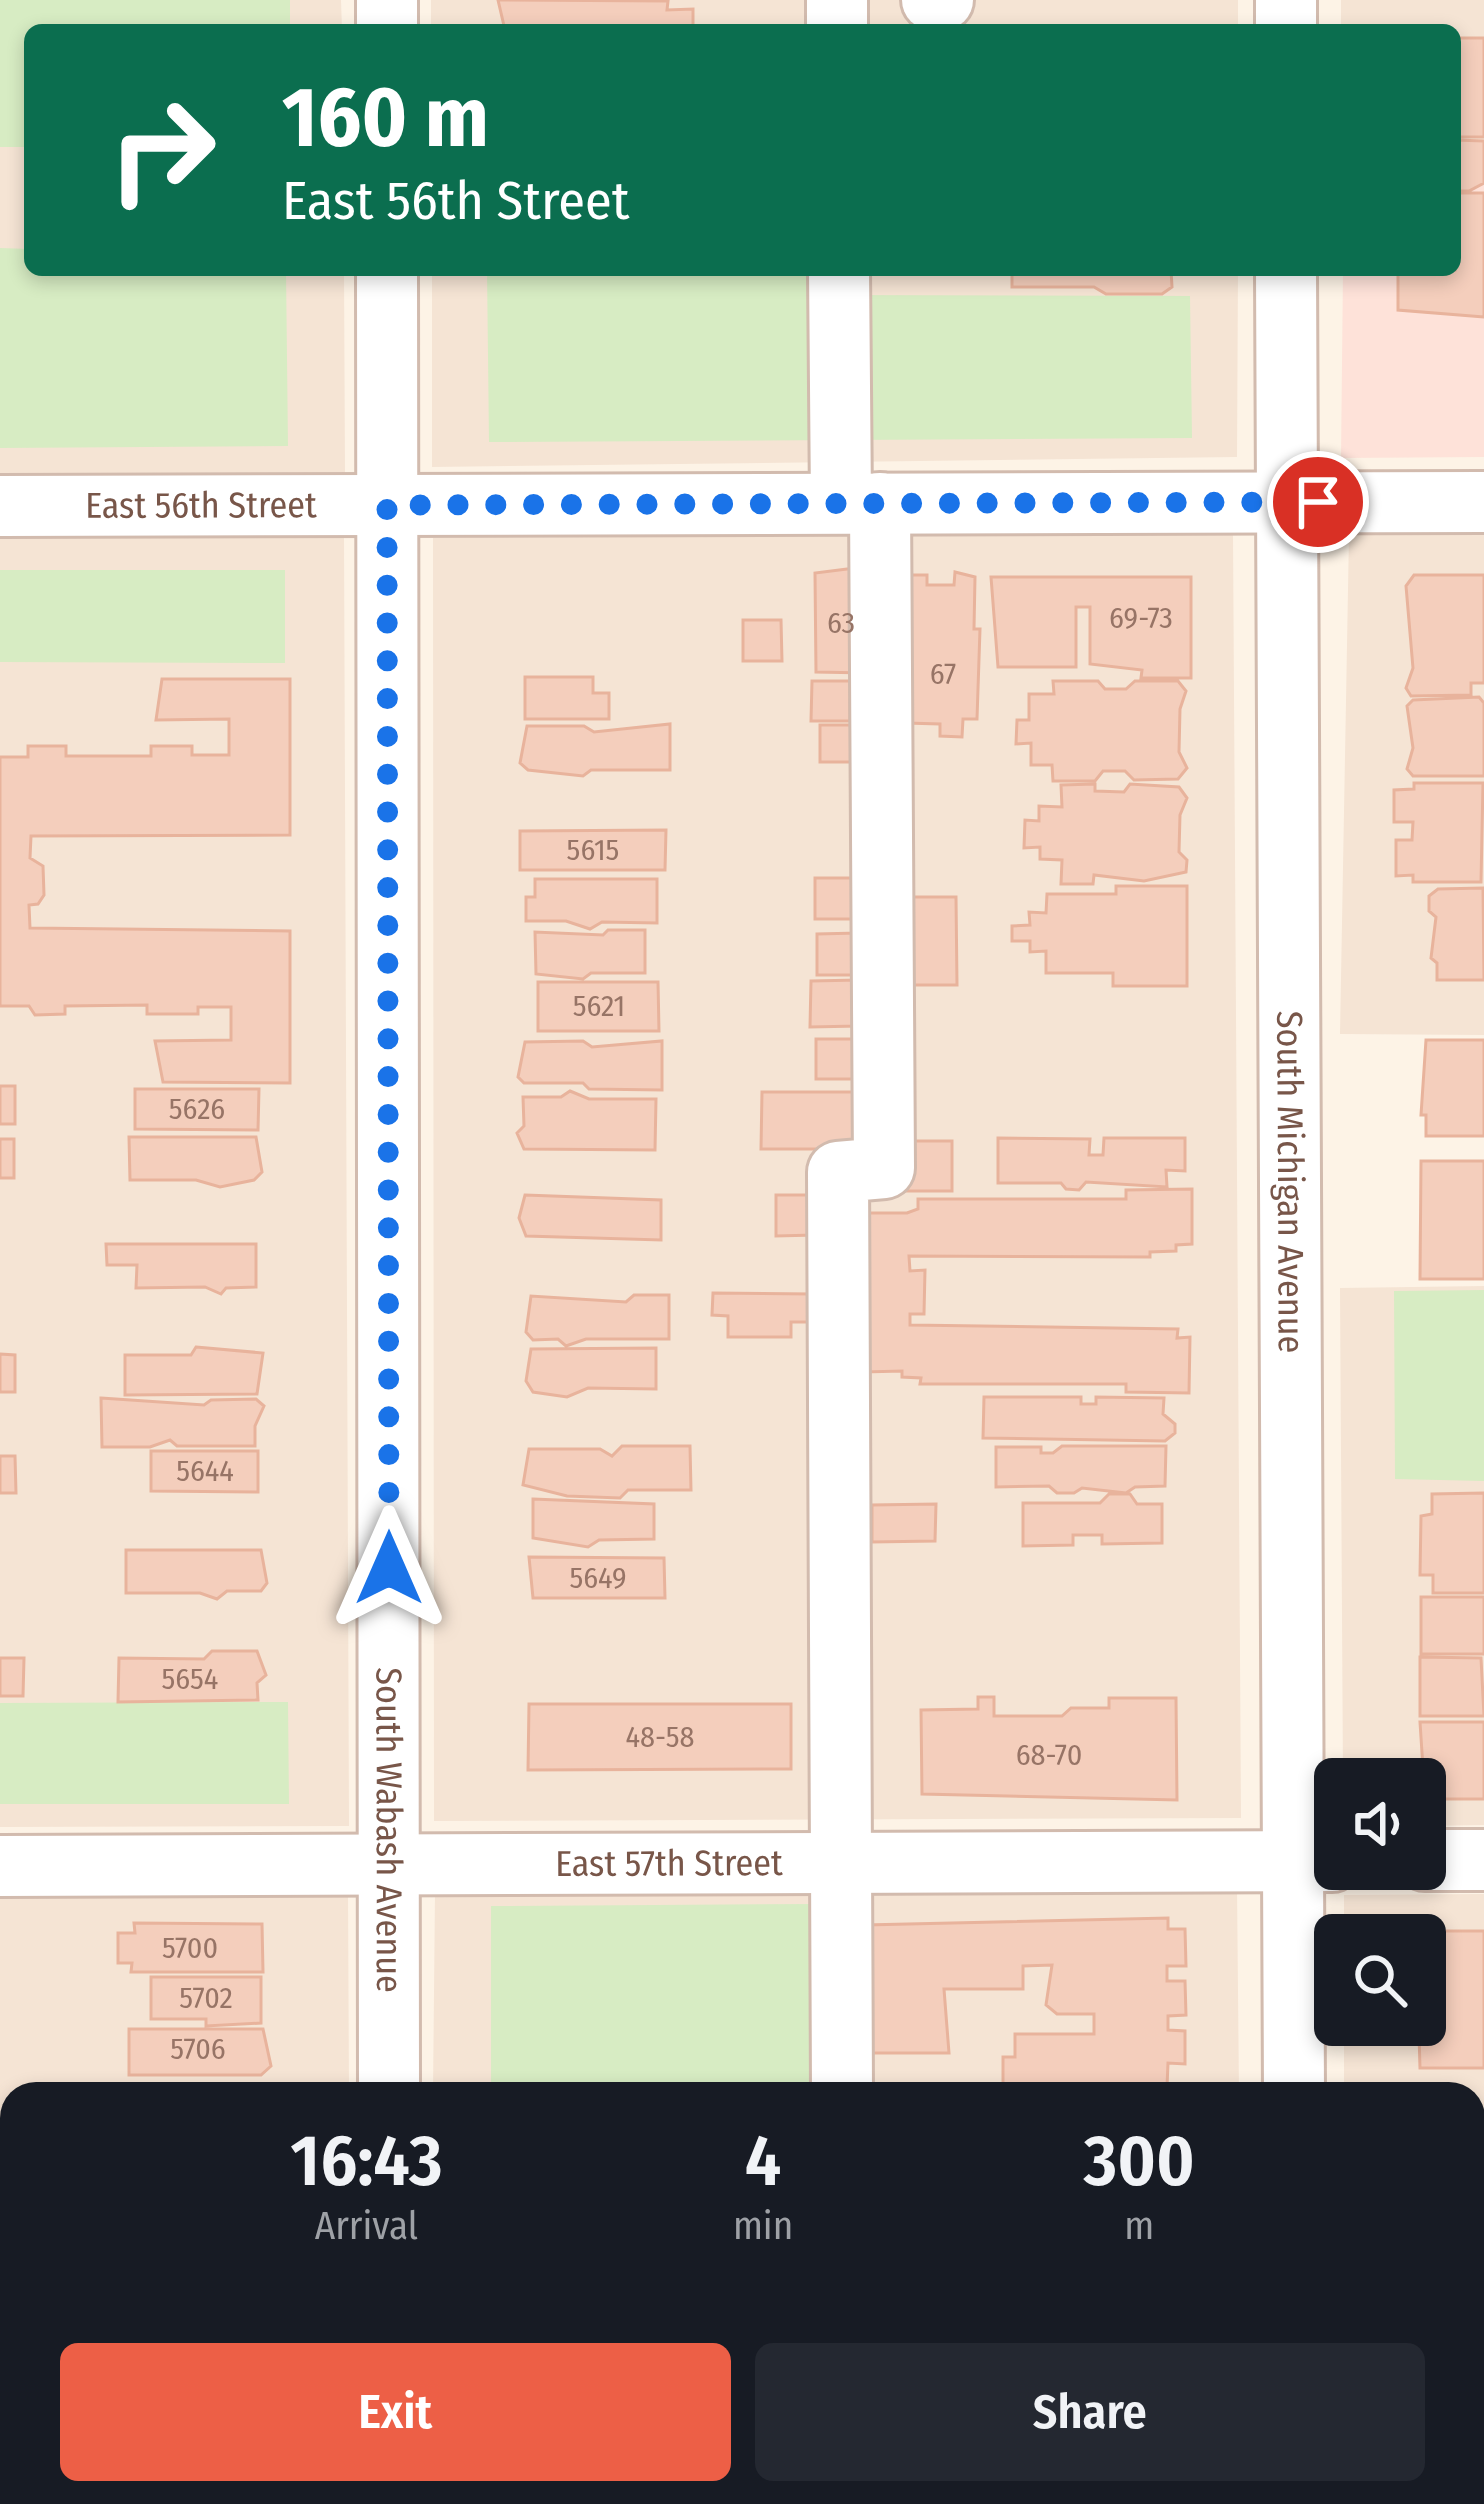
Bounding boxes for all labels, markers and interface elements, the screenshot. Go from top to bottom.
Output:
text: 160 m [282,67,489,168]
icon: right [84,72,240,228]
text: East 56th Street [282,169,629,233]
pin [1267,451,1369,553]
icon: arrive [1285,469,1351,535]
street label: East 56th Street [85,483,317,528]
house number: 69-73 [1109,600,1173,636]
house number: 63 [827,605,855,641]
house number: 67 [930,656,956,692]
house number: 5615 [567,832,619,868]
house number: 5621 [573,988,625,1024]
street label: South Michigan Avenue [1267,1011,1313,1353]
house number: 5626 [169,1091,225,1127]
house number: 5644 [176,1453,234,1489]
position arrow [326,1505,452,1631]
house number: 5649 [569,1560,627,1596]
house number: 5654 [162,1661,218,1697]
street label: South Wabash Avenue [367,1667,411,1993]
house number: 48-58 [625,1719,695,1755]
house number: 68-70 [1016,1737,1082,1773]
map controls [1314,1758,1446,2046]
button: sound [1314,1758,1446,1890]
street label: East 57th Street [555,1841,783,1886]
button: search [1314,1914,1446,2046]
house number: 5700 [162,1930,218,1966]
house number: 5702 [179,1980,233,2016]
house number: 5706 [170,2031,226,2067]
text: 16:43 [290,2118,443,2204]
text: 4 [745,2118,781,2204]
text: 300 [1083,2118,1195,2204]
text: Arrival [315,2203,418,2249]
text: min [733,2203,793,2249]
text: m [1124,2203,1154,2249]
button: Exit [60,2343,731,2481]
button: Share [755,2343,1425,2481]

